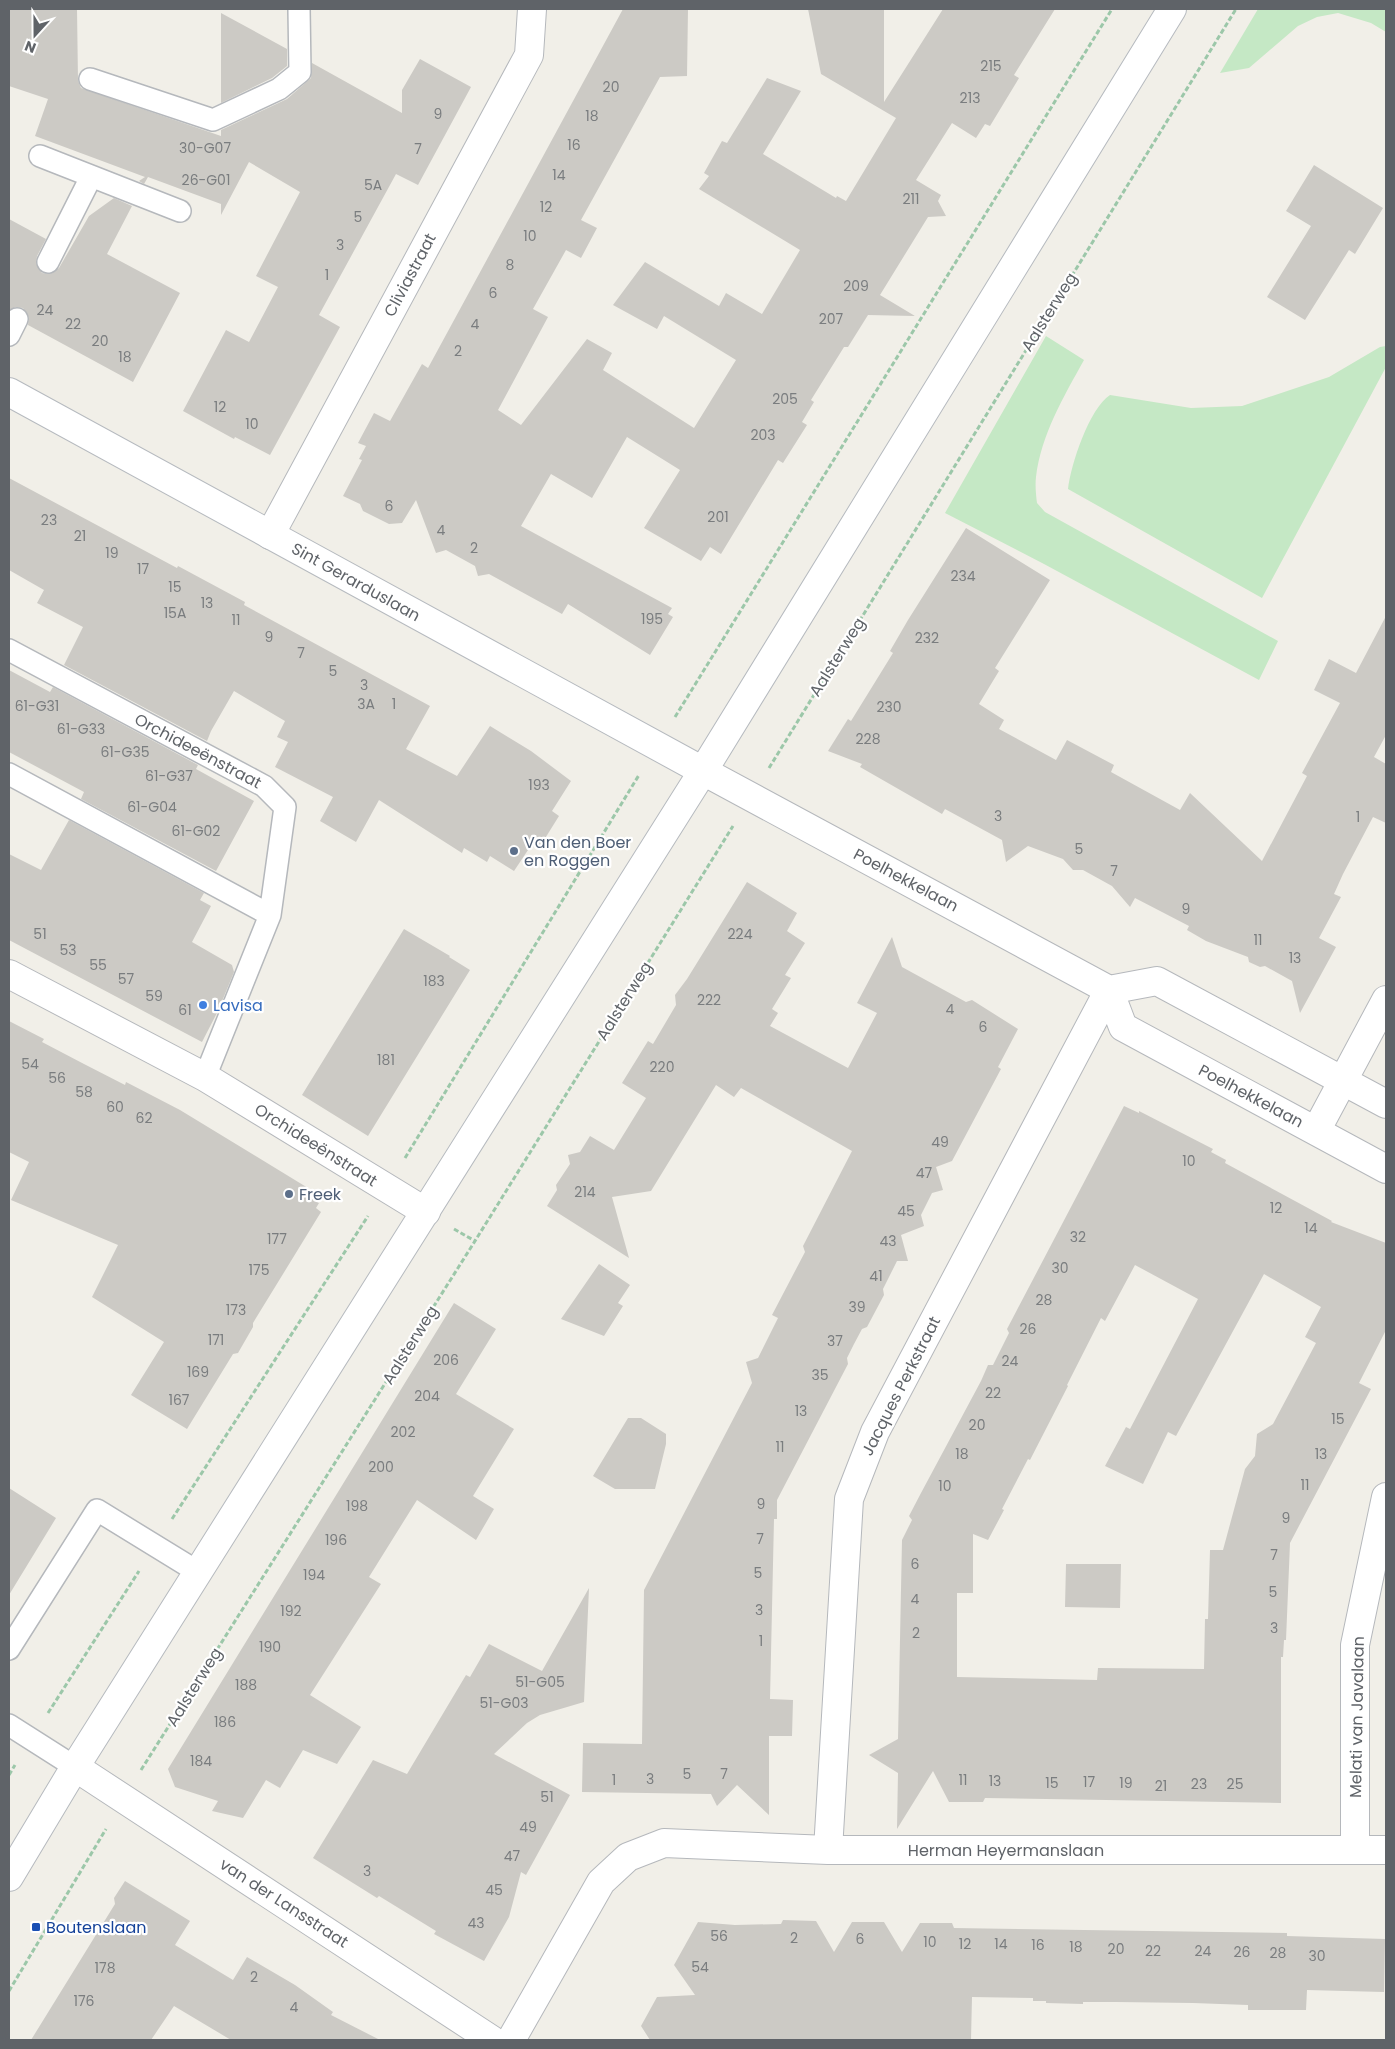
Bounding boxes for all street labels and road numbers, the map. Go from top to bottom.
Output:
street label: Cliviastraat [378,229,442,321]
street label: Aalsterweg [1016,268,1082,356]
street label: Sint Gerarduslaan [287,537,425,627]
street label: Aalsterweg [804,613,870,701]
street label: Orchideeënstraat [130,708,266,794]
street label: Poelhekkelaan [850,843,962,917]
street label: Aalsterweg [591,957,657,1045]
street label: Poelhekkelaan [1195,1059,1307,1133]
street label: Orchideeënstraat [250,1098,382,1192]
street label: Aalsterweg [377,1301,443,1389]
street label: Jacques Perkstraat [856,1312,946,1460]
street label: Melati van Javalaan [1344,1636,1370,1798]
street label: Aalsterweg [161,1643,227,1731]
street label: Herman Heyermanslaan [908,1839,1104,1862]
street label: van der Lansstraat [215,1853,353,1953]

